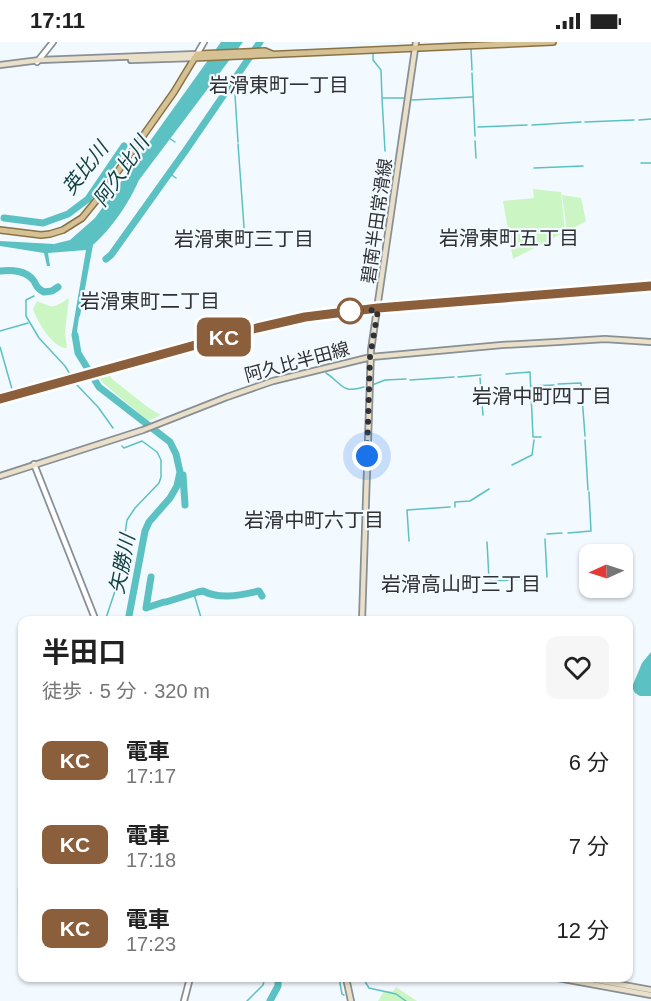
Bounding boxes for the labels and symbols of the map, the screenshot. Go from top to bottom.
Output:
district label: 岩滑東町一丁目 [209,74,349,96]
water label: 阿久比川 [89,130,154,210]
water label: 英比川 [58,136,113,198]
street label: 碧南半田常滑線 [358,157,396,285]
district label: 岩滑東町五丁目 [439,227,579,249]
district label: 岩滑東町三丁目 [174,228,314,250]
district label: 岩滑東町二丁目 [80,290,220,312]
unlabelled marker [337,298,363,324]
line badge: KC [197,318,251,356]
street label: 阿久比半田線 [242,338,352,386]
district label: 岩滑中町四丁目 [472,385,612,407]
your location [352,441,382,471]
district label: 岩滑中町六丁目 [244,509,384,531]
water label: 矢勝川 [105,530,139,596]
north arrow [579,544,633,598]
district label: 岩滑高山町三丁目 [381,573,541,595]

